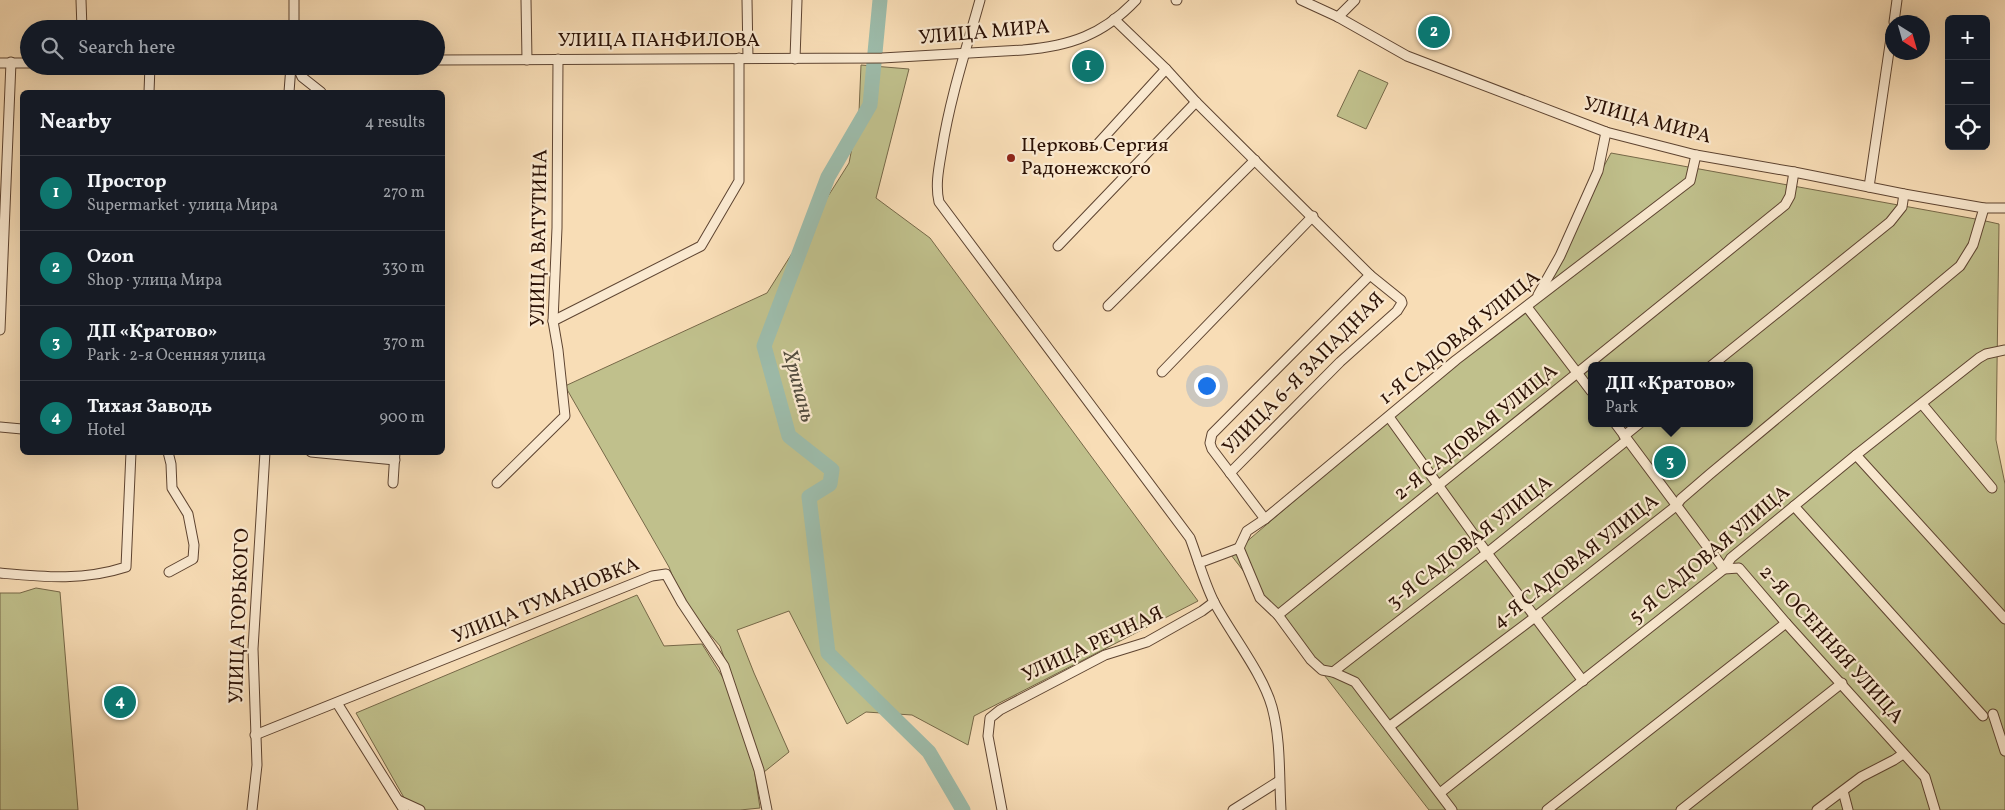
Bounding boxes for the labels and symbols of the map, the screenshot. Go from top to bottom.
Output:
street label: УЛИЦА МИРА [917,13,1051,53]
pin: 2 [1418,13,1450,51]
north arrow [1885,15,1930,60]
street label: УЛИЦА ПАНФИЛОВА [558,27,760,55]
pin: 1 [1072,47,1104,85]
street label: УЛИЦА МИРА [1580,90,1714,152]
place label: Церковь Сергия Радонежского [1021,132,1168,183]
street label: УЛИЦА ВАТУТИНА [524,149,556,327]
marker: Церковь Сергия Радонежского [1005,152,1017,164]
street label: 1-Я САДОВАЯ УЛИЦА [1373,264,1547,412]
street label: УЛИЦА 6-Я ЗАПАДНАЯ [1217,287,1391,461]
water label: Хрипань [774,346,822,426]
street label: 2-Я САДОВАЯ УЛИЦА [1388,358,1564,508]
your location [1194,373,1220,399]
pin: 3 [1654,443,1686,481]
street label: 3-Я САДОВАЯ УЛИЦА [1381,469,1559,617]
street label: 5-Я САДОВАЯ УЛИЦА [1623,479,1797,631]
street label: 4-Я САДОВАЯ УЛИЦА [1487,488,1665,636]
street label: УЛИЦА ГОРЬКОГО [223,528,257,704]
street label: УЛИЦА ТУМАНОВКА [448,551,644,651]
street label: 2-Я ОСЕННЯЯ УЛИЦА [1752,560,1910,730]
street label: УЛИЦА РЕЧНАЯ [1018,600,1168,690]
pin: 4 [104,683,136,721]

